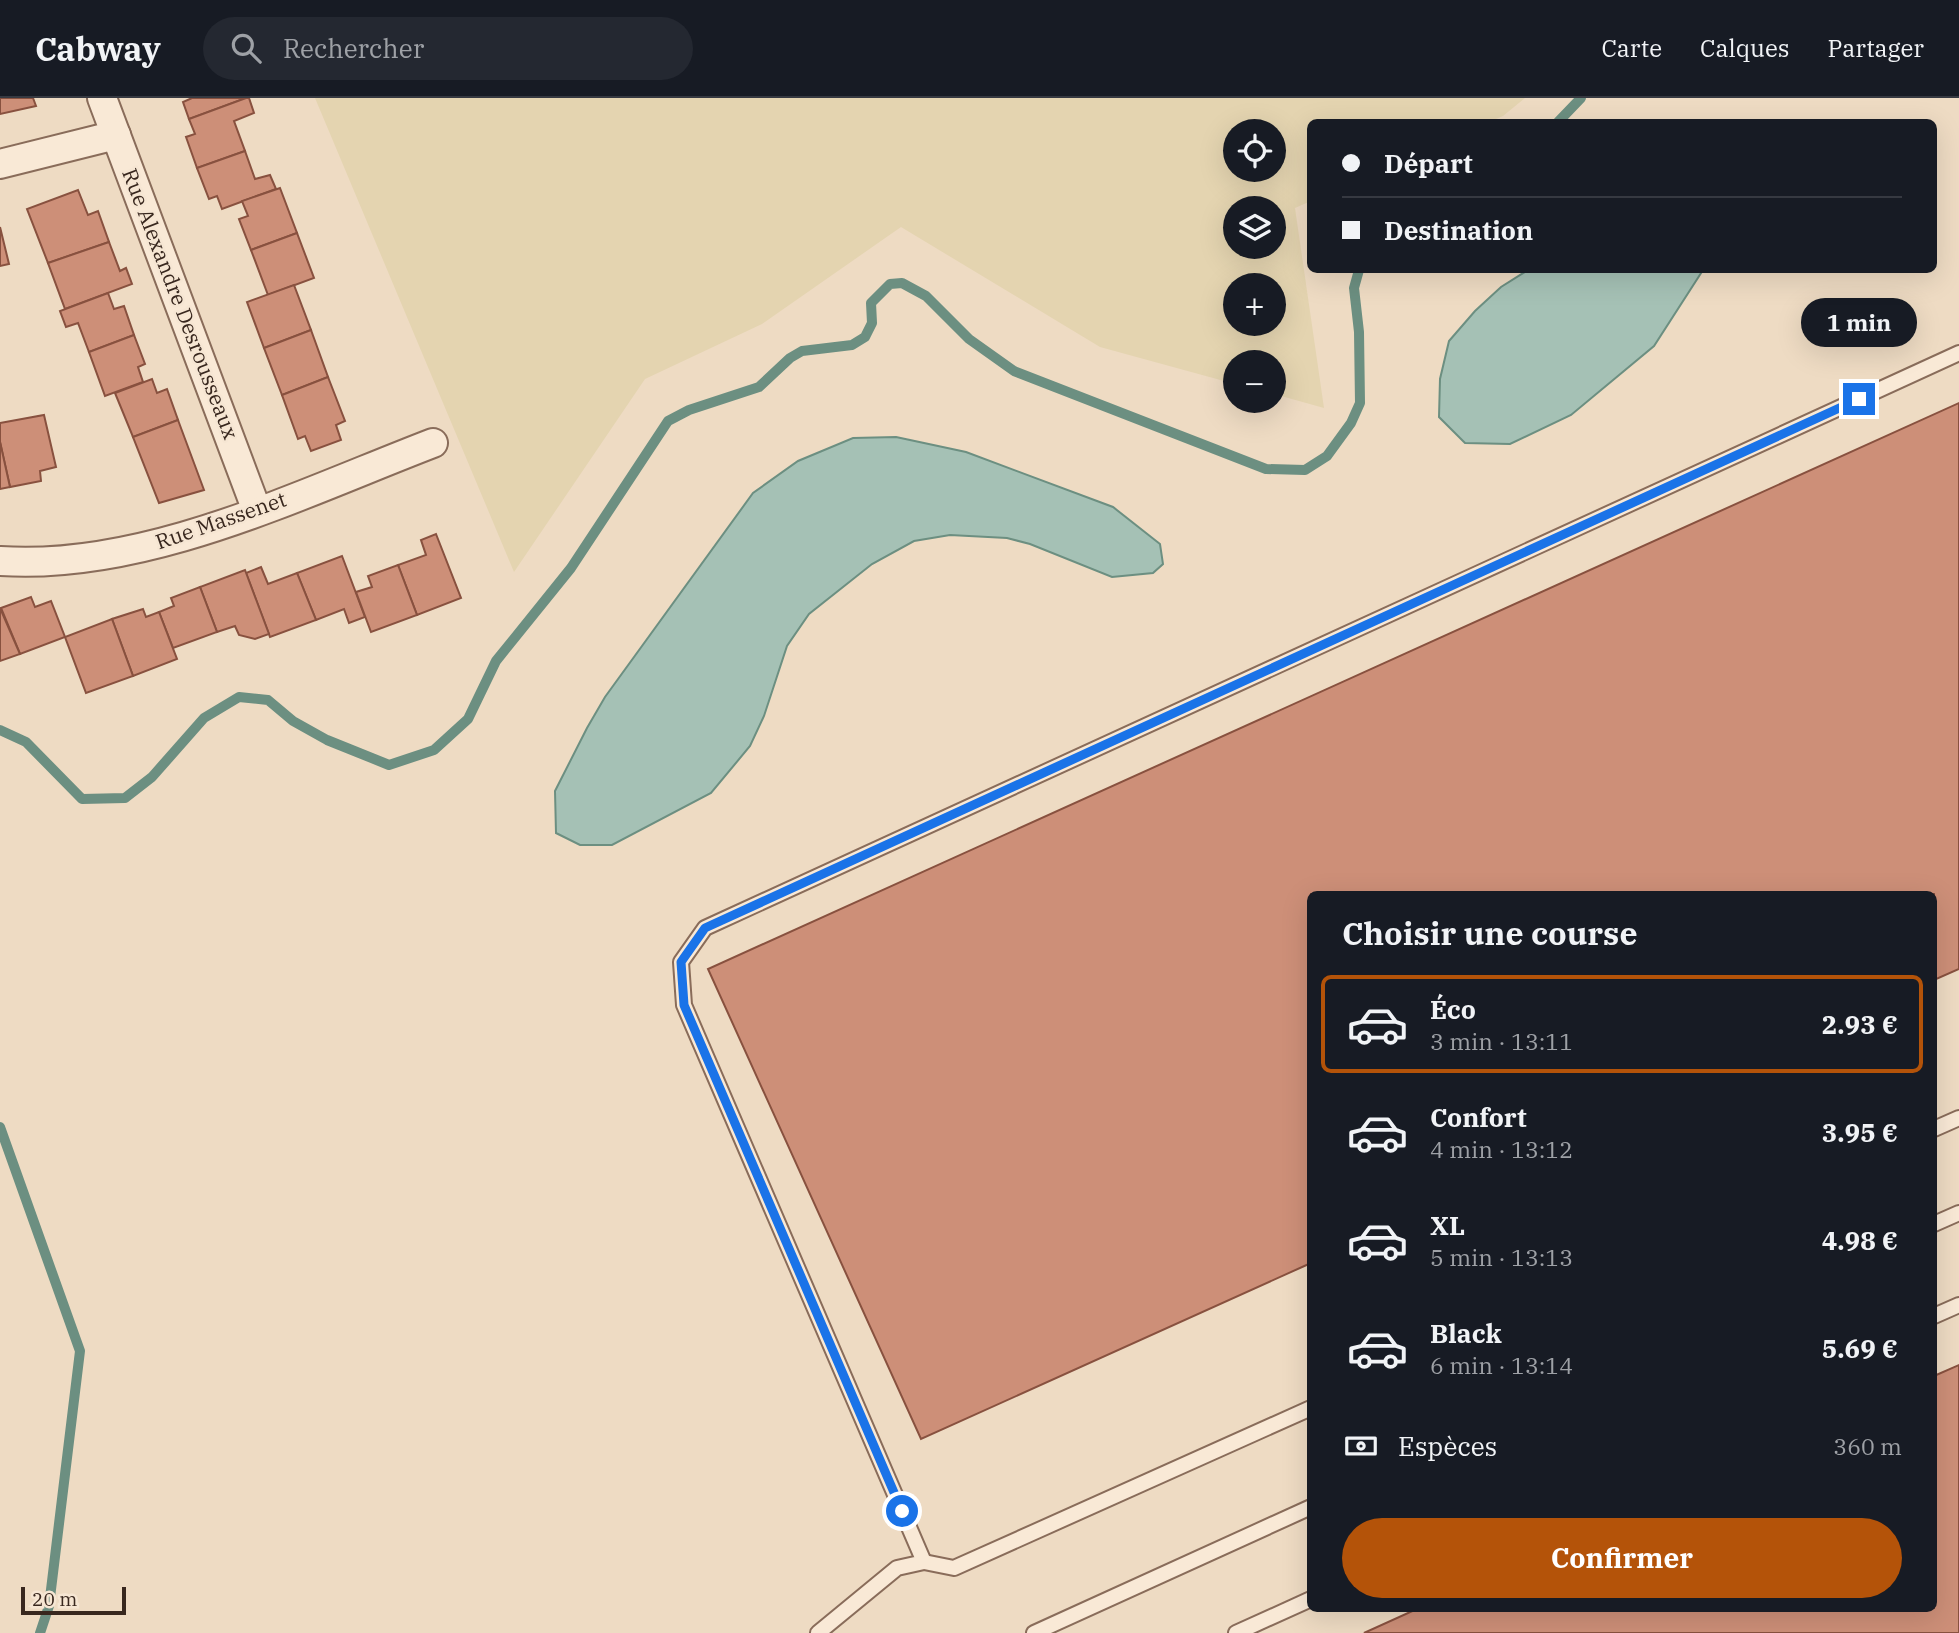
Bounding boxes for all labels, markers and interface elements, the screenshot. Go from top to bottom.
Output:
search box [203,17,693,80]
text: Cabway [35,27,161,70]
icon: search [227,29,265,67]
text: Rechercher [283,31,424,65]
text: Carte [1601,32,1662,64]
text: Calques [1700,32,1790,64]
text: Partager [1828,32,1924,64]
map controls [1223,119,1286,413]
button: locate [1223,119,1286,182]
text: Départ [1384,146,1473,180]
street label: Rue Alexandre Desrousseaux [116,164,246,443]
button: layers [1223,196,1286,259]
text: Destination [1384,213,1533,247]
button: + [1223,273,1286,336]
callout: 1 min [1801,298,1917,346]
text: 1 min [1827,307,1891,337]
button: − [1223,350,1286,413]
route end [1843,383,1875,415]
street label: Rue Massenet [152,485,290,556]
text: Choisir une course [1342,912,1638,954]
text: Éco [1430,992,1476,1026]
icon: car [1346,993,1409,1056]
text: 2.93 € [1822,1007,1898,1041]
text: 3 min · 13:11 [1430,1026,1573,1056]
text: Confort [1430,1100,1527,1134]
icon: car [1346,1101,1409,1164]
text: 3.95 € [1822,1115,1898,1149]
text: 4 min · 13:12 [1430,1134,1573,1164]
text: XL [1430,1208,1465,1242]
icon: car [1346,1209,1409,1272]
text: 4.98 € [1822,1223,1898,1257]
text: 5 min · 13:13 [1430,1242,1573,1272]
text: Black [1430,1316,1502,1350]
icon: car [1346,1317,1409,1380]
text: 5.69 € [1822,1331,1898,1365]
text: 6 min · 13:14 [1430,1350,1573,1380]
icon: cash [1342,1427,1380,1465]
text: Espèces [1398,1429,1497,1463]
text: 360 m [1833,1431,1902,1461]
route start [886,1495,918,1527]
button: Confirmer [1342,1518,1902,1598]
scale bar [21,1584,126,1616]
text: 20 m [32,1587,77,1611]

